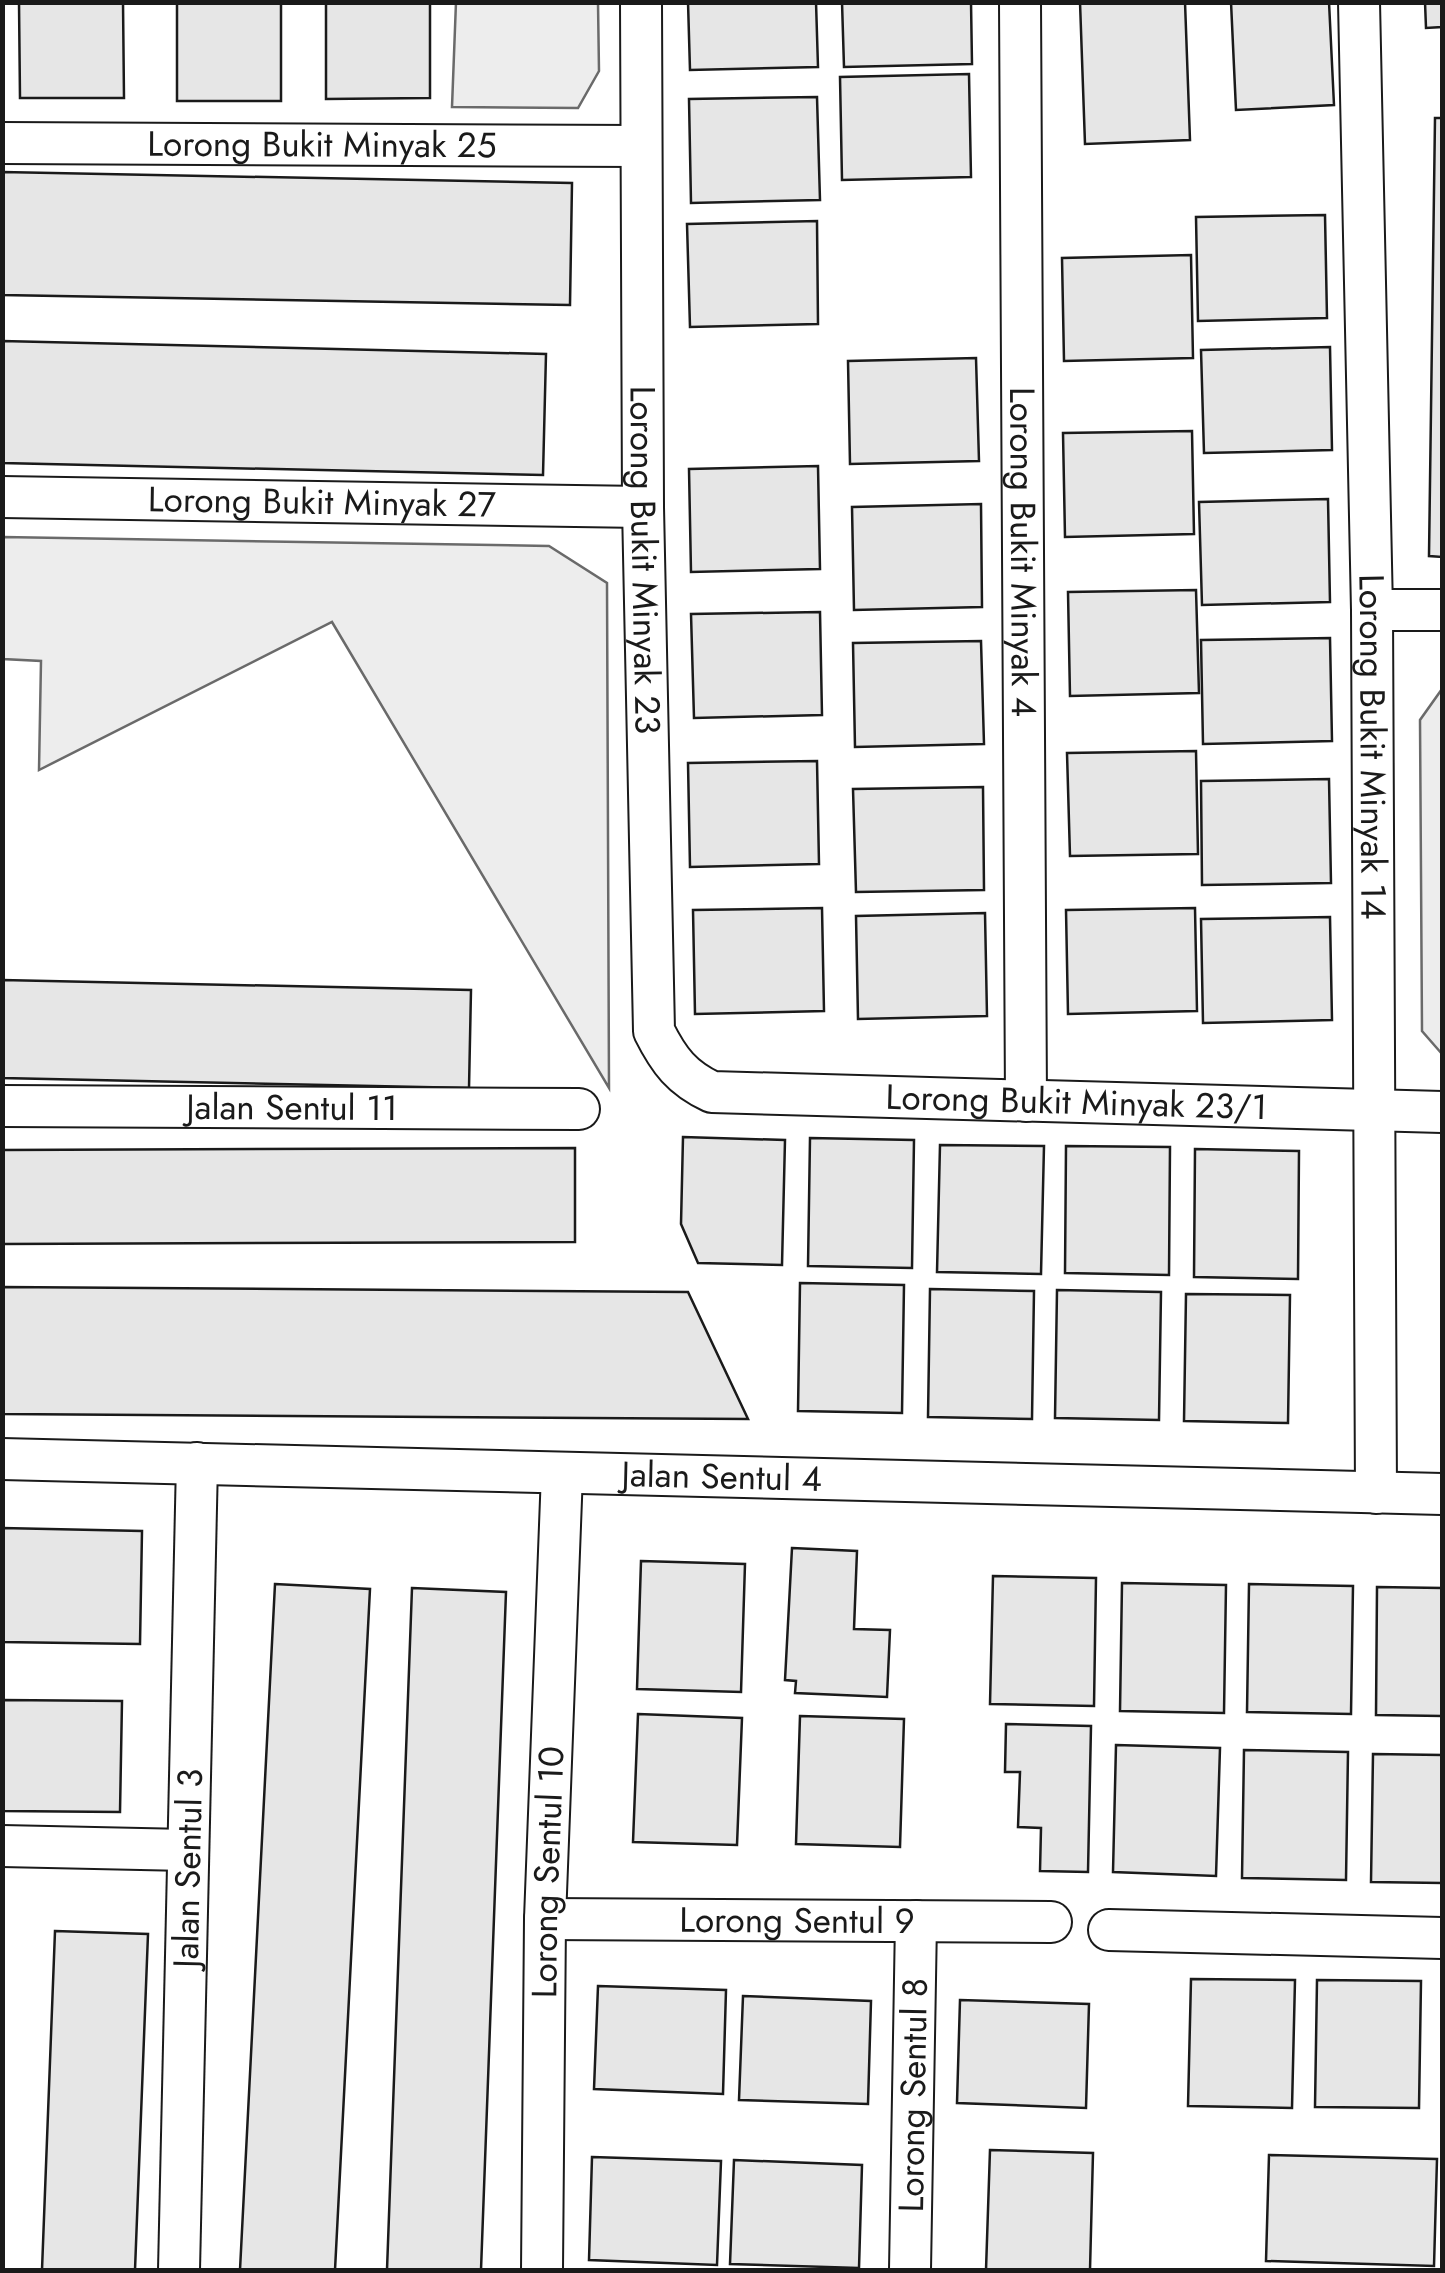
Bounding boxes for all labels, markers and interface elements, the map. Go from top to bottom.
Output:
street label: Lorong Bukit Minyak 25 [147,119,497,170]
street label: Lorong Bukit Minyak 23 [618,386,673,735]
street label: Lorong Bukit Minyak 4 [997,387,1049,717]
street label: Lorong Bukit Minyak 27 [148,474,497,530]
street label: Lorong Bukit Minyak 14 [1346,573,1398,920]
street label: Lorong Bukit Minyak 23/1 [885,1072,1268,1132]
street label: Jalan Sentul 11 [182,1082,398,1133]
street label: Jalan Sentul 4 [617,1449,823,1504]
street label: Lorong Sentul 10 [519,1745,577,1998]
street label: Jalan Sentul 3 [161,1768,215,1972]
street label: Lorong Sentul 9 [679,1895,915,1946]
street label: Lorong Sentul 8 [886,1977,940,2213]

